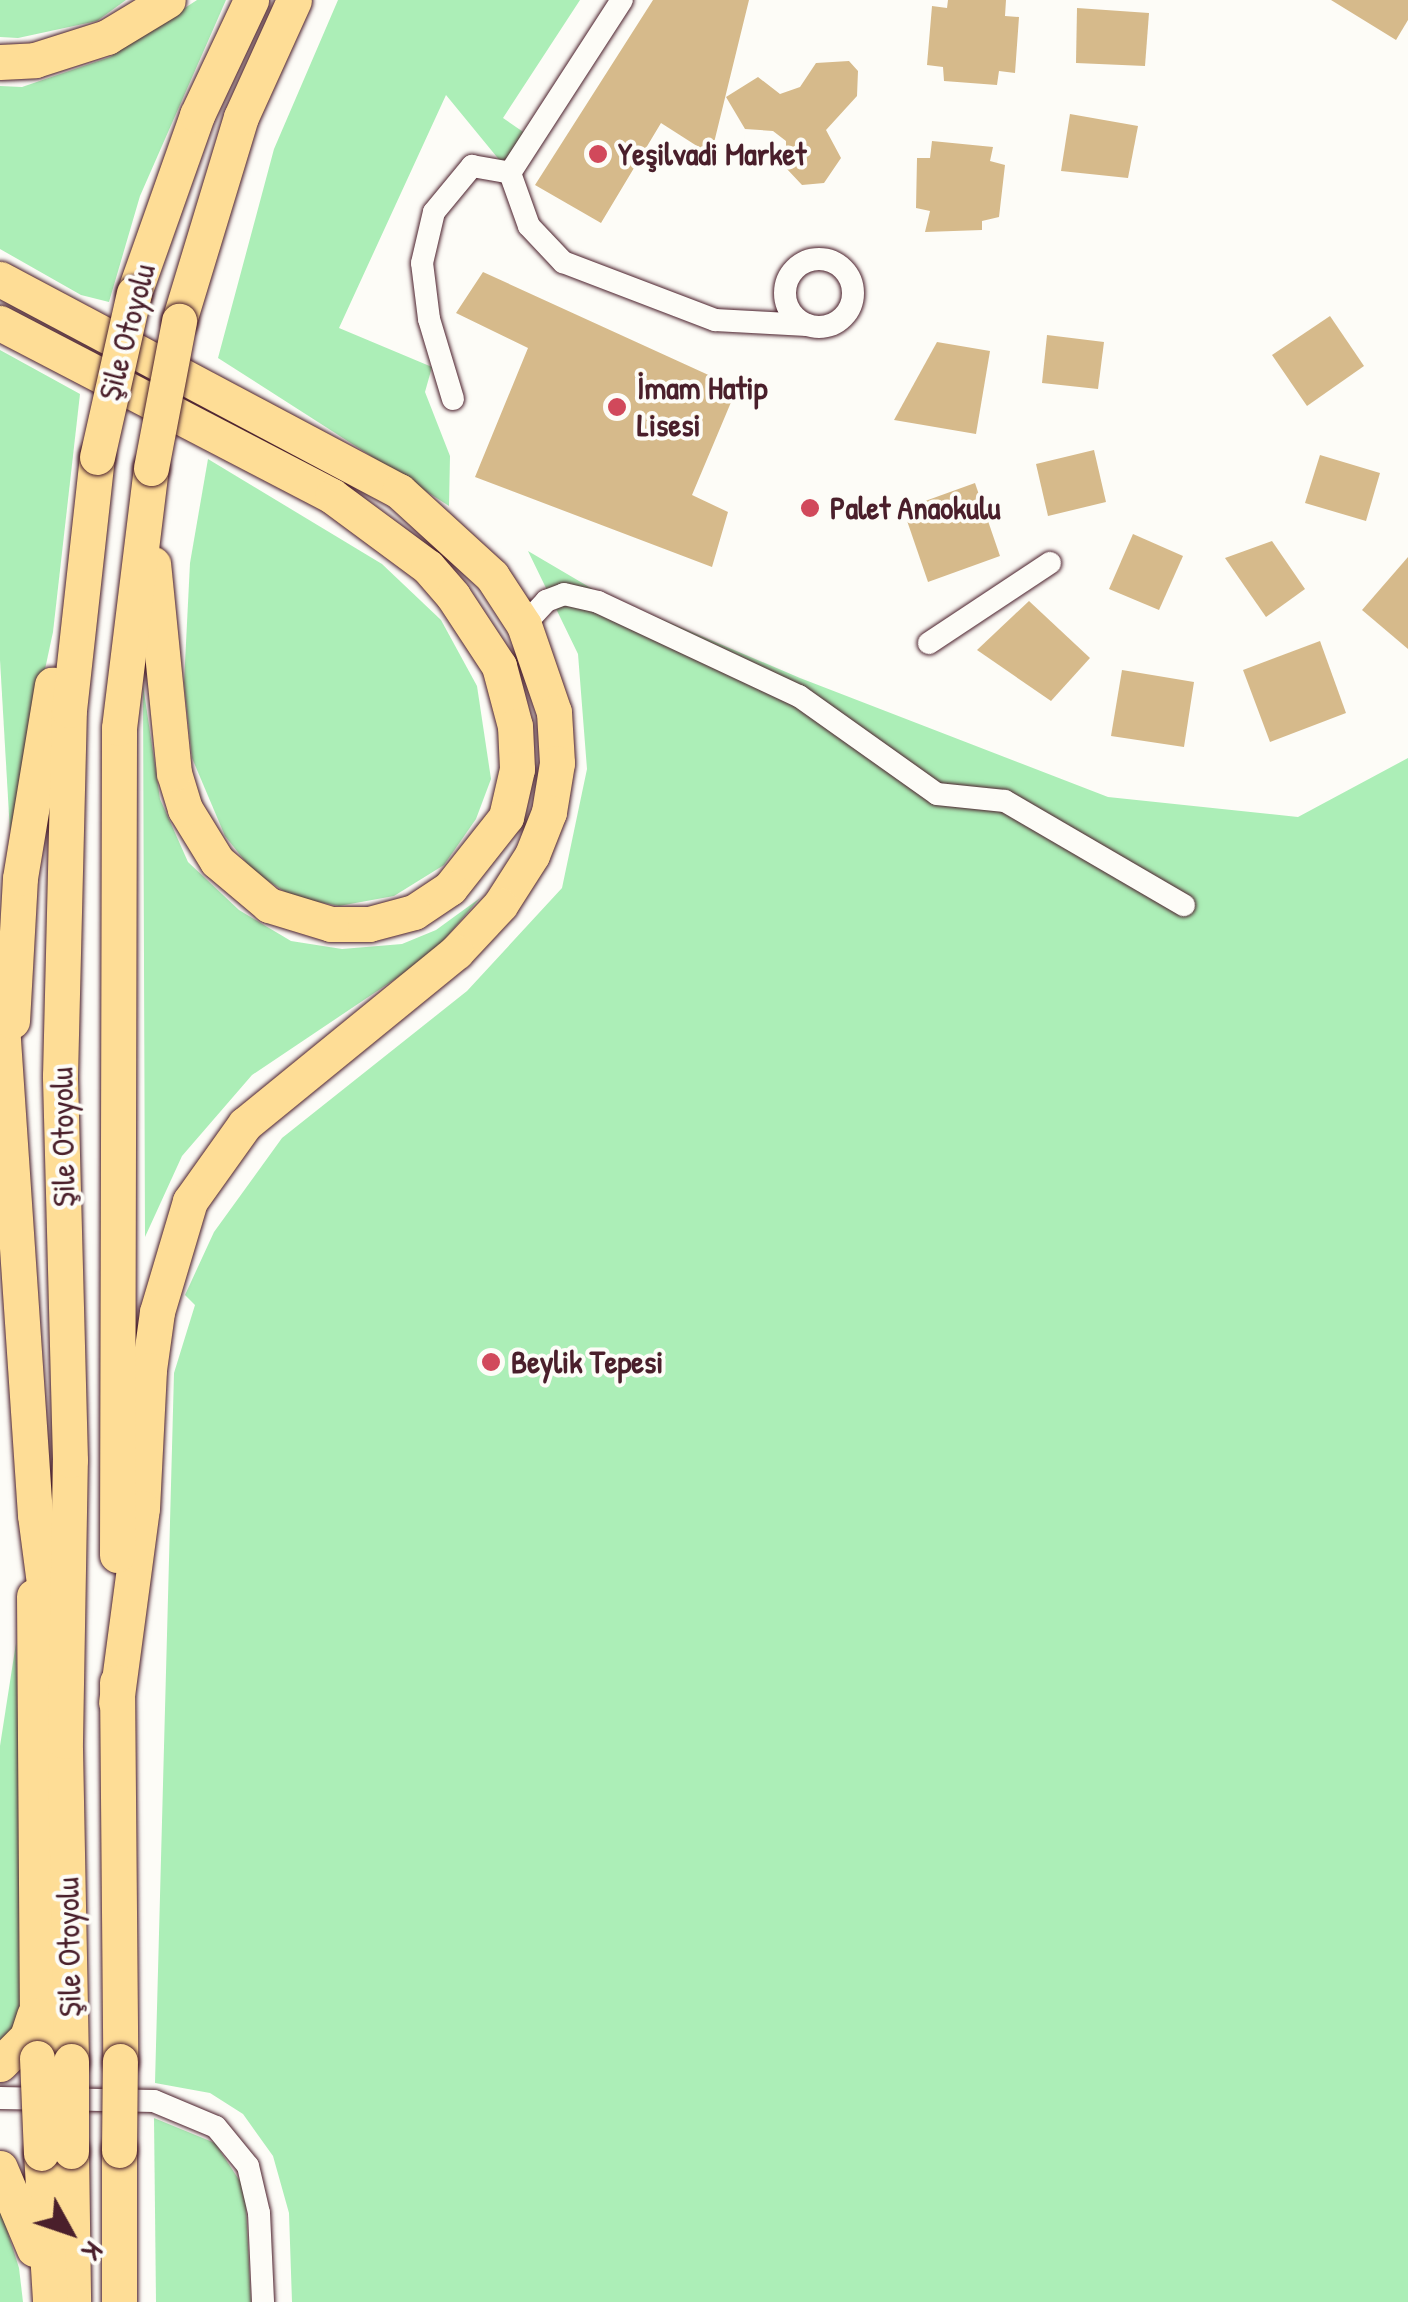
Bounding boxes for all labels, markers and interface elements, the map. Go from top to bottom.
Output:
place label: Yeşilvadi Market [618,135,806,173]
marker: Yeşilvadi Market [587,143,609,165]
street label: Şile Otoyolu [90,259,164,405]
place label: İmam Hatip Lisesi [637,370,767,445]
marker: İmam Hatip Lisesi [606,396,628,418]
place label: Palet Anaokulu [830,489,1000,527]
marker: Palet Anaokulu [799,497,821,519]
street label: Şile Otoyolu [43,1067,83,1207]
place label: Beylik Tepesi [511,1343,663,1381]
marker: Beylik Tepesi [480,1351,502,1373]
street label: Şile Otoyolu [49,1877,89,2017]
north arrow [20,2182,120,2282]
text: K [74,2233,112,2269]

